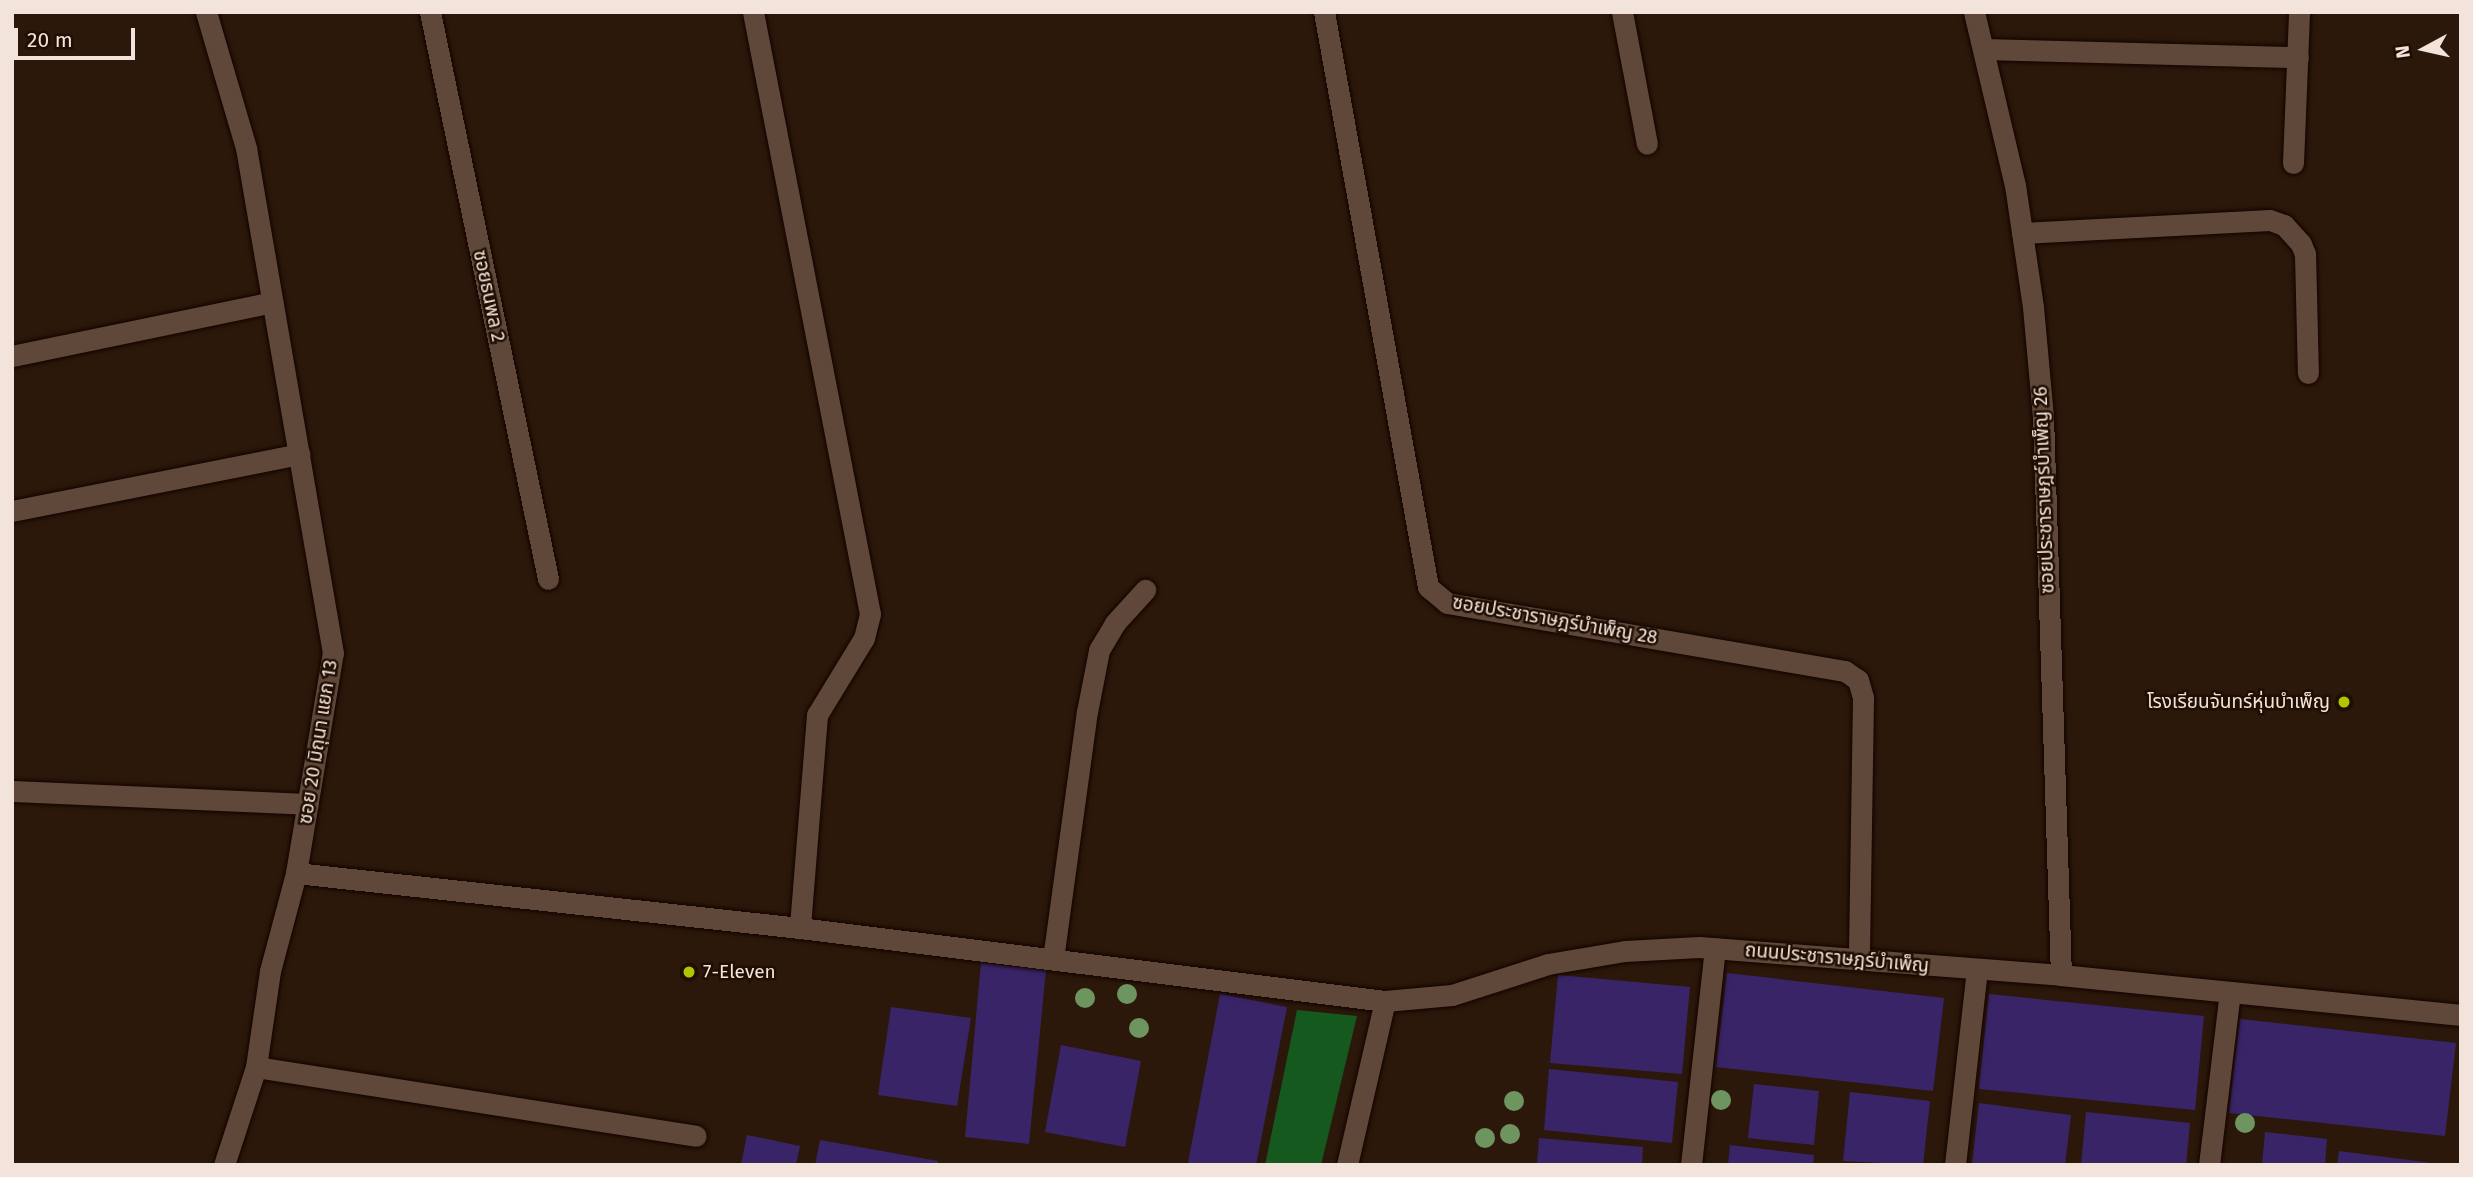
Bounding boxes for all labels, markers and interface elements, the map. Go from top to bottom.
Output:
scale bar [18,14,138,58]
north arrow [2389,14,2459,84]
text: 20 m [27,27,73,53]
text: N [2390,44,2415,60]
street label: ซอยธนพล 2 [468,248,510,344]
street label: ซอยประชาราษฎร์บำเพ็ญ 26 [2029,386,2059,594]
street label: ซอยประชาราษฎร์บำเพ็ญ 28 [1451,591,1659,649]
street label: ซอย 20 มิถุนา แยก 13 [294,658,342,826]
place label: โรงเรียนจันทร์หุ่นบำเพ็ญ [2147,691,2330,713]
marker: โรงเรียนจันทร์หุ่นบำเพ็ญ [2336,694,2352,710]
street label: ถนนประชาราษฎร์บำเพ็ญ [1744,939,1930,977]
place label: 7-Eleven [703,961,776,983]
marker: 7-Eleven [681,964,697,980]

